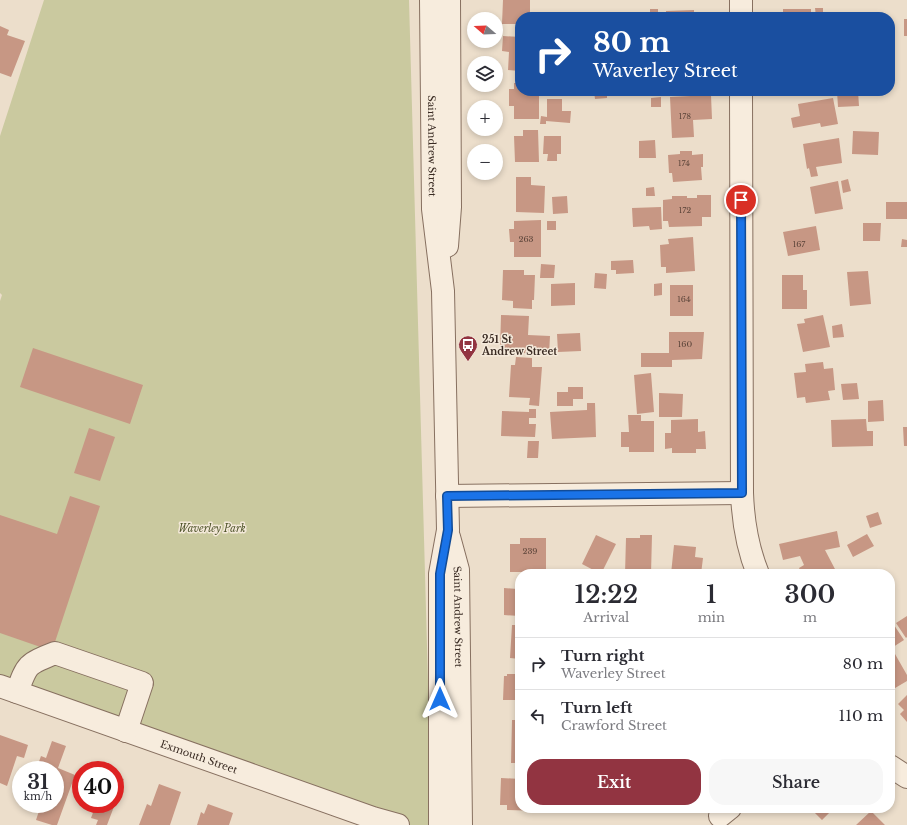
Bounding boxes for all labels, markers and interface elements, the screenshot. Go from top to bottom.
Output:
north arrow [467,12,503,48]
map controls [467,12,503,180]
text: 80 m [593,25,670,60]
icon: right [527,28,579,80]
button: layers [467,56,503,92]
text: Waverley Street [593,60,738,82]
street label: Saint Andrew Street [425,95,439,197]
button: + [467,100,503,136]
house number: 178 [679,111,691,121]
button: − [467,144,503,180]
house number: 174 [678,158,690,168]
pin [724,183,758,217]
icon: arrive [730,189,752,211]
house number: 172 [679,205,691,215]
house number: 263 [519,234,534,244]
house number: 167 [793,239,806,249]
house number: 164 [677,294,691,304]
place label: 251 St Andrew Street [481,333,557,358]
bus stop icon: 251 St Andrew Street [457,334,479,362]
house number: 160 [678,339,692,349]
park label: Waverley Park [178,522,246,535]
house number: 239 [523,546,538,556]
street label: Saint Andrew Street [451,564,466,668]
text: 12:22 [575,580,638,609]
text: 1 [706,580,717,609]
text: 300 [785,580,835,609]
text: Arrival [583,609,629,626]
text: min [698,609,725,626]
text: m [803,609,817,626]
text: Turn right [561,646,644,665]
icon: right [527,653,549,675]
text: 80 m [843,654,883,673]
text: Waverley Street [561,665,666,682]
position arrow [419,678,461,720]
text: Turn left [561,698,632,717]
icon: left [527,705,549,727]
text: 110 m [839,706,883,725]
text: Crawford Street [561,717,667,734]
street label: Exmouth Street [159,737,239,776]
button: Exit [527,759,701,805]
button: Share [709,759,883,805]
speed limit sign: 40 [72,761,124,813]
text: 31 [27,770,49,794]
text: km/h [24,790,52,803]

